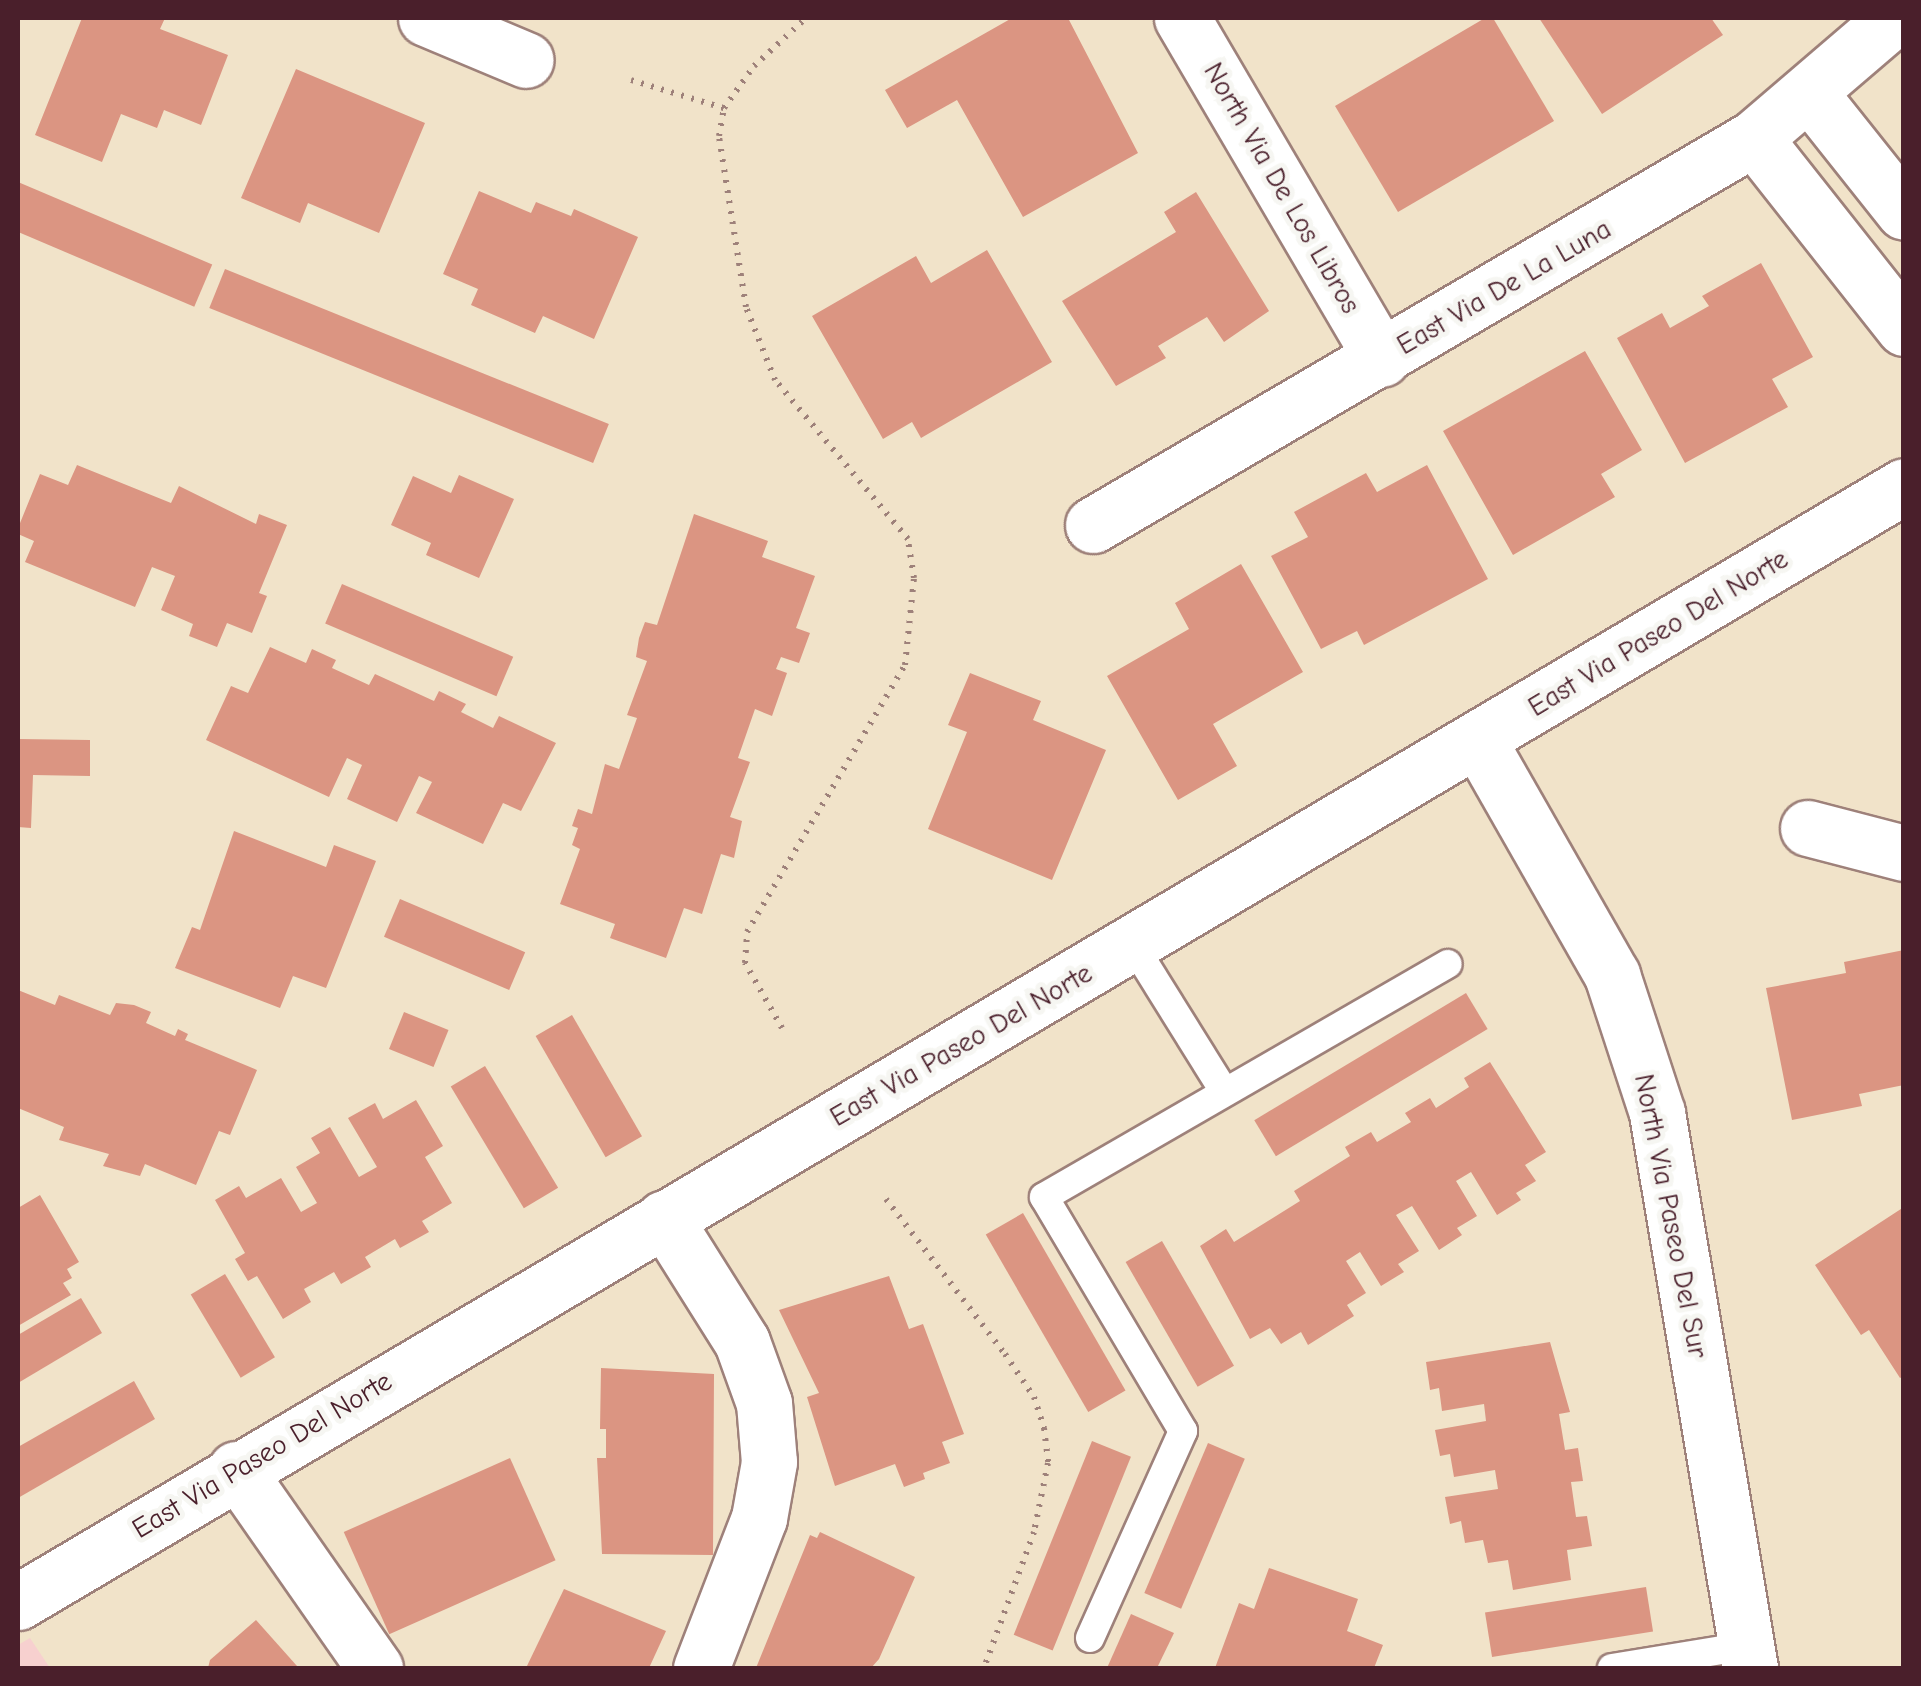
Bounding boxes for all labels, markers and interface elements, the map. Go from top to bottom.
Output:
street label: North Via De Los Libros [1196,57,1368,319]
street label: East Via De La Luna [1391,212,1617,362]
street label: East Via Paseo Del Norte [1522,542,1794,724]
street label: East Via Paseo Del Norte [824,956,1098,1134]
street label: North Via Paseo Del Sur [1627,1071,1715,1361]
street label: East Via Paseo Del Norte [126,1364,398,1546]

